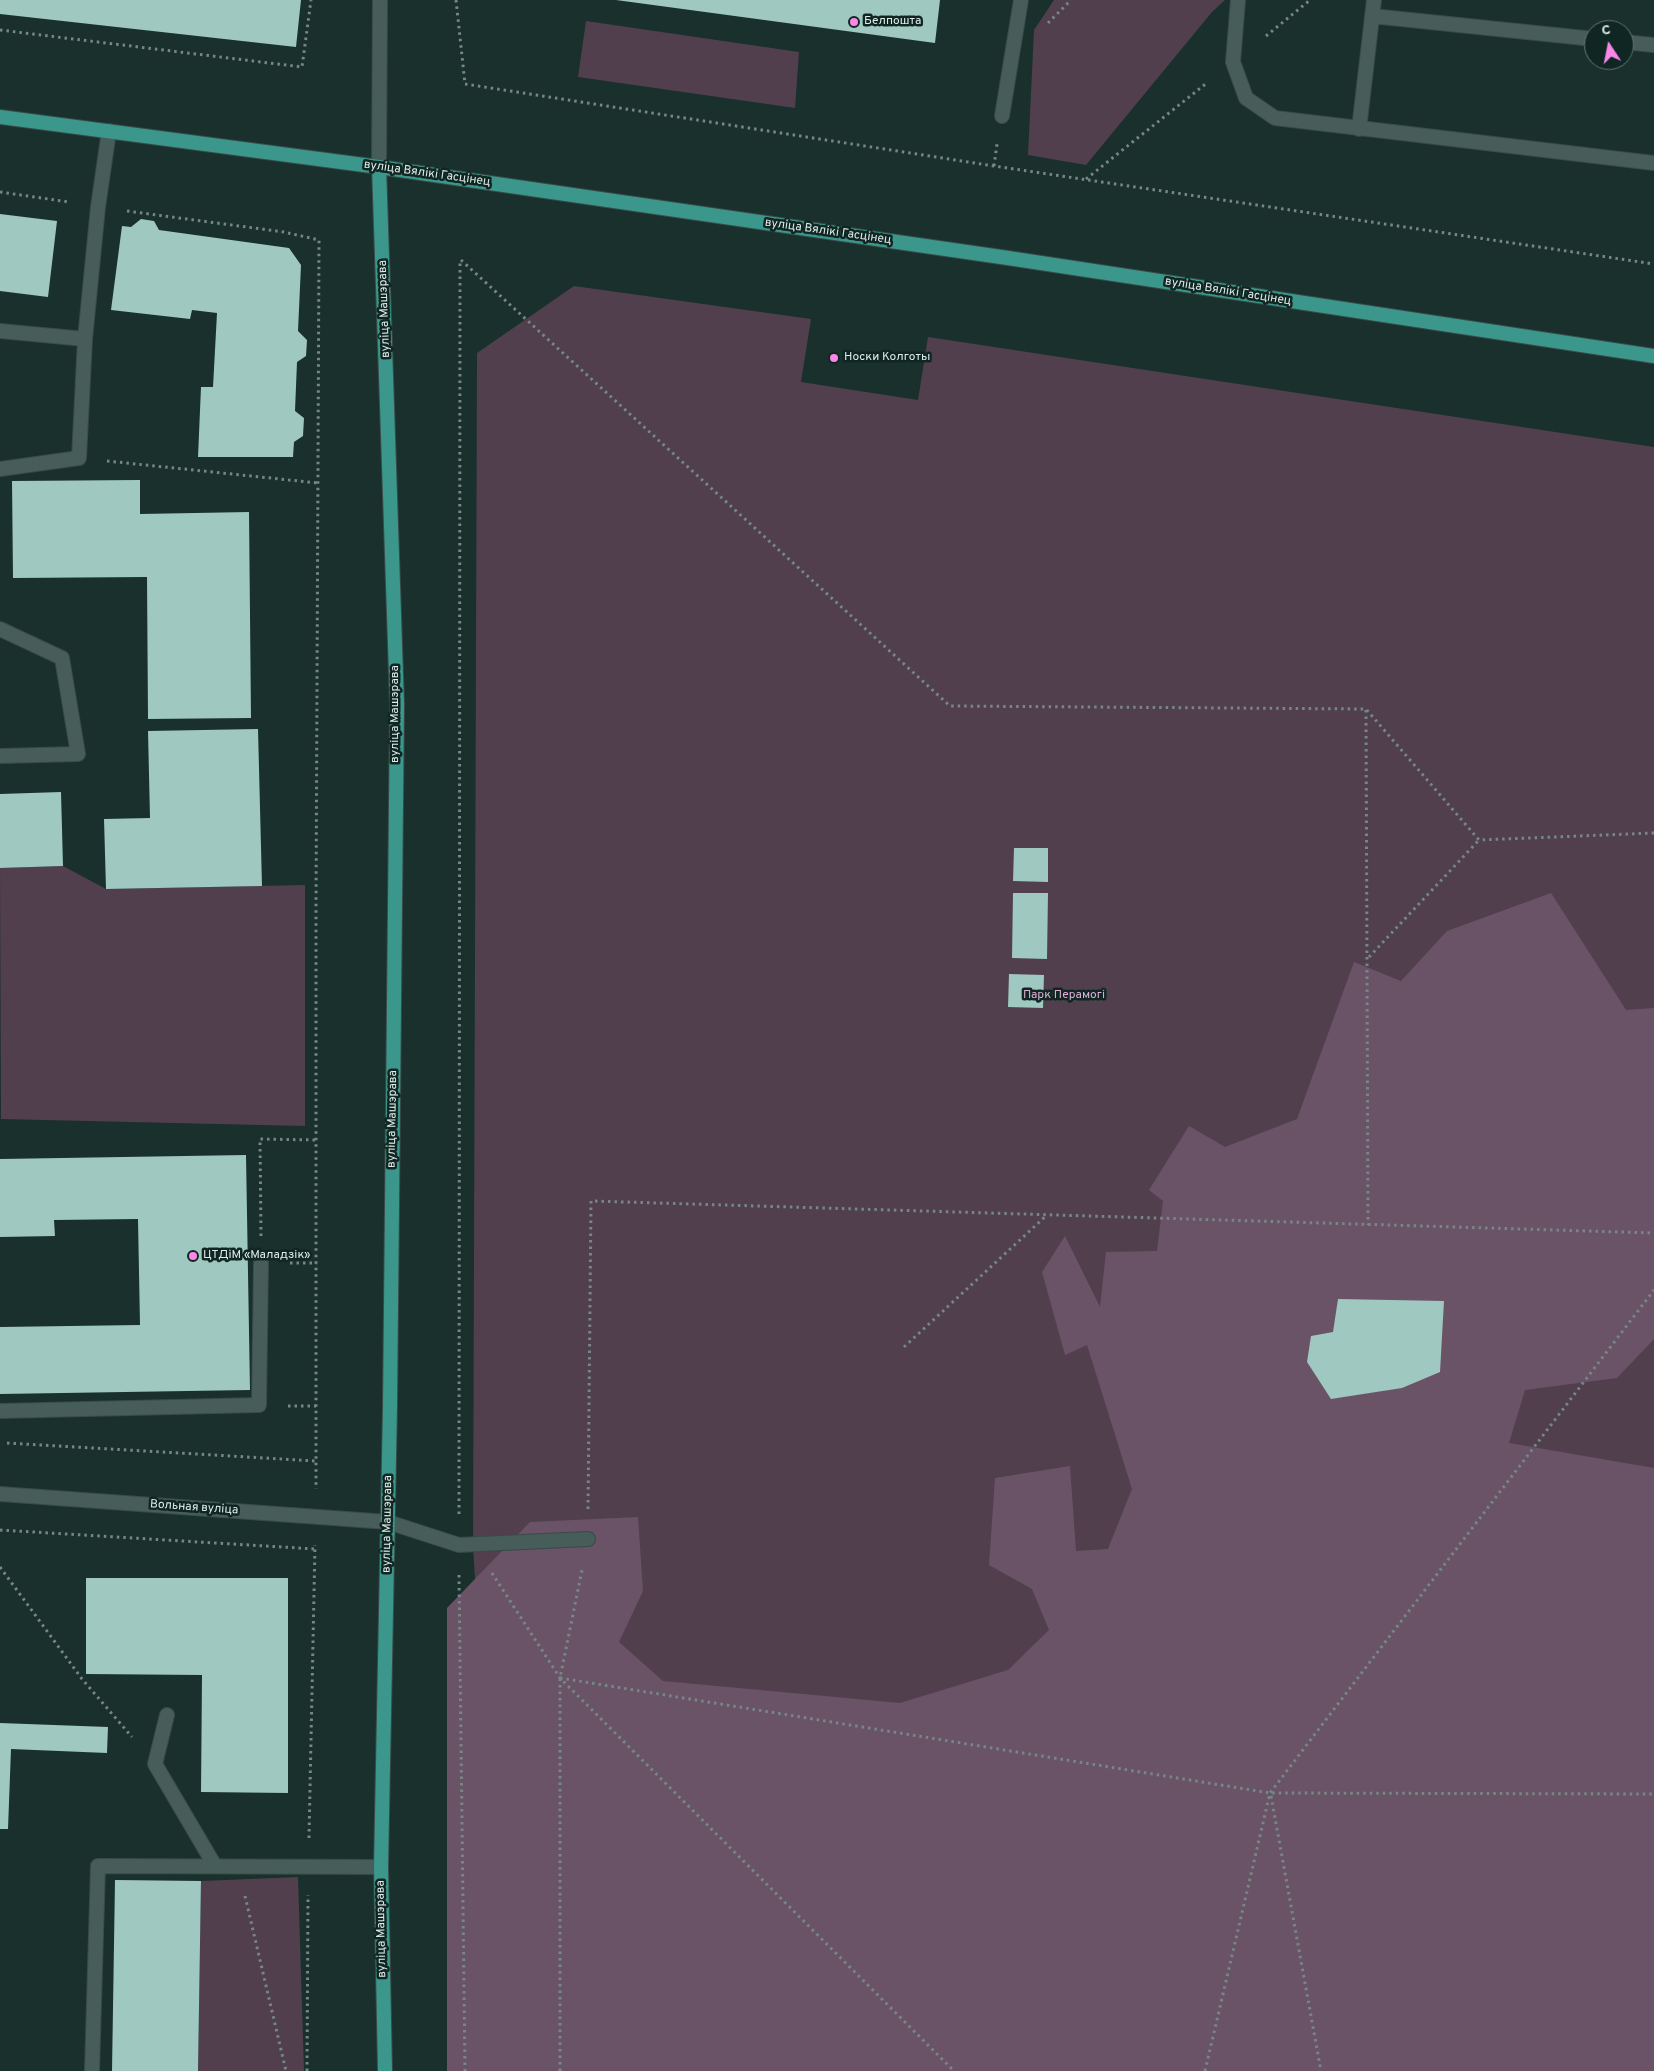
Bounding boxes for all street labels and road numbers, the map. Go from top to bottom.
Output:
street label: вуліца Вялікі Гасцінец [363,158,491,190]
street label: вуліца Вялікі Гасцінец [764,216,892,248]
street label: вуліца Машэрава [376,260,394,358]
street label: вуліца Вялікі Гасцінец [1164,275,1292,309]
street label: вуліца Машэрава [389,665,403,763]
street label: вуліца Машэрава [385,1070,401,1168]
street label: вуліца Машэрава [380,1475,396,1573]
street label: Вольная вуліца [149,1498,239,1518]
street label: вуліца Машэрава [374,1880,390,1978]

